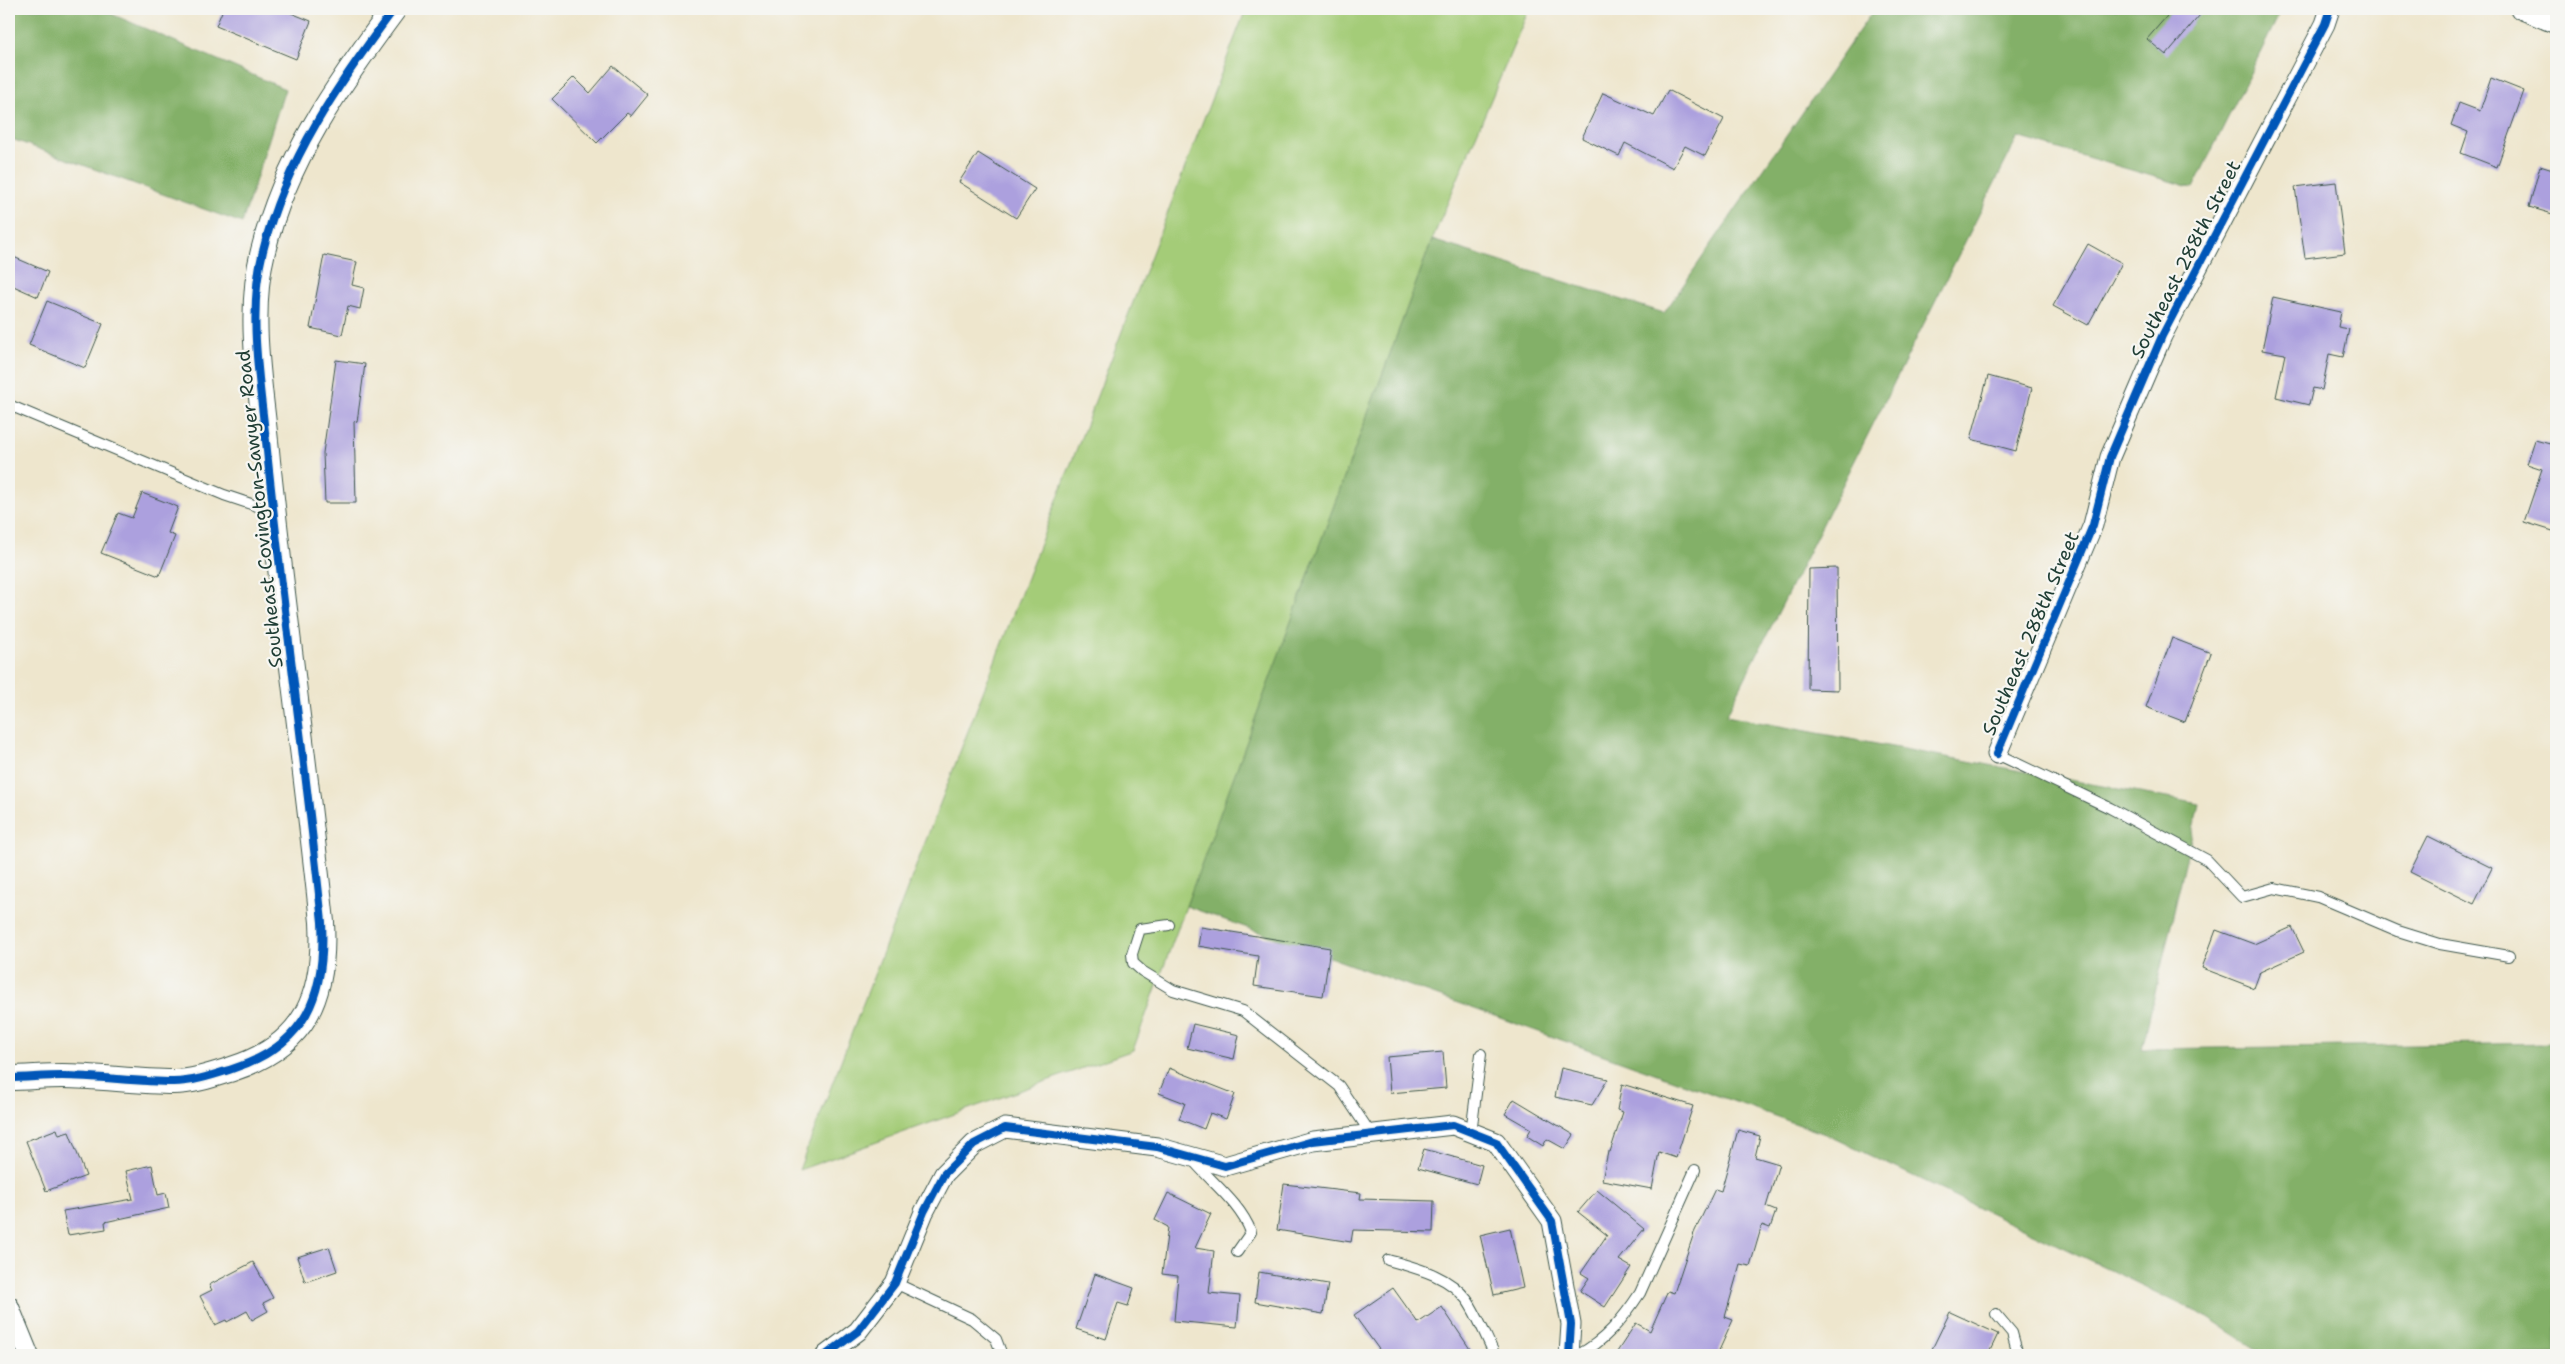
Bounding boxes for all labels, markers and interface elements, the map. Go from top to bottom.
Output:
street label: Southeast 288th Street [2125,156,2246,363]
street label: Southeast Covington-Sawyer Road [230,349,289,669]
street label: Southeast 288th Street [1976,527,2085,739]

